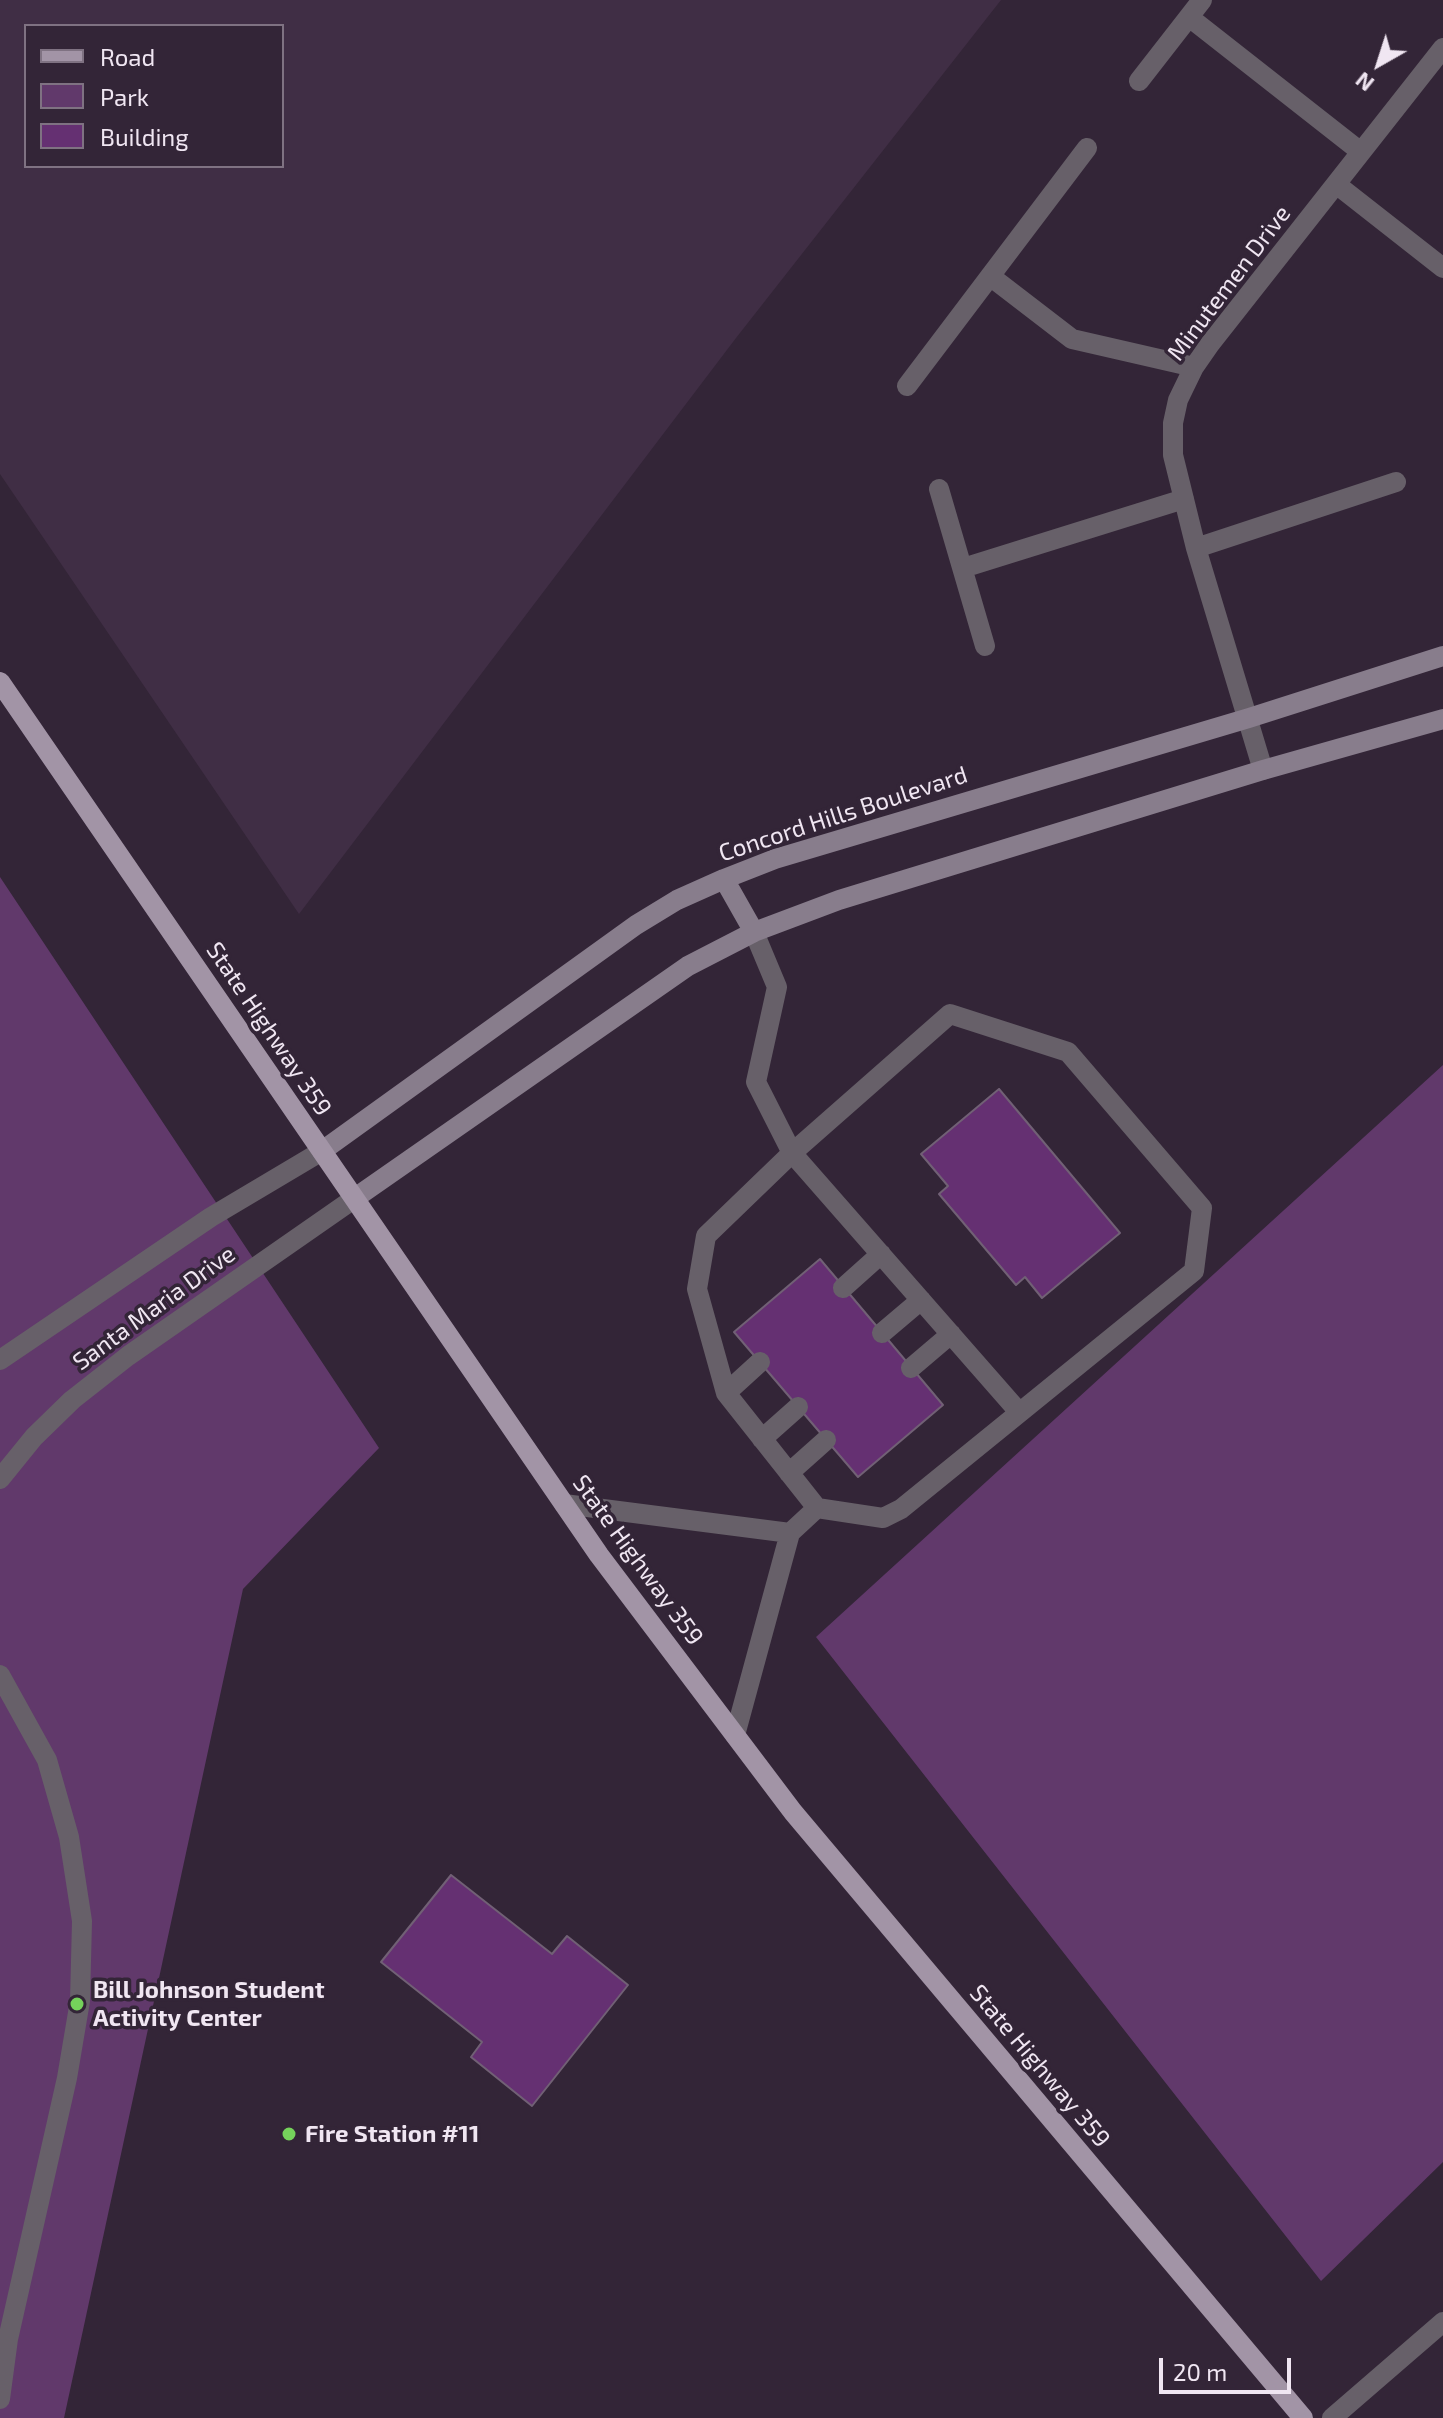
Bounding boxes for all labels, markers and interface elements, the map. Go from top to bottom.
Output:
legend [24,24,284,168]
north arrow [1339,24,1419,104]
text: Road [100,42,155,71]
text: N [1350,68,1378,98]
text: Park [100,82,149,111]
text: Building [100,122,189,151]
street label: Minutemen Drive [1161,200,1297,366]
street label: Concord Hills Boulevard [715,760,971,868]
street label: State Highway 359 [200,937,338,1121]
street label: Santa Maria Drive [67,1239,241,1377]
street label: State Highway 359 [567,1469,709,1651]
place label: Bill Johnson Student Activity Center [93,1976,325,2032]
street label: State Highway 359 [964,1979,1116,2153]
marker: Bill Johnson Student Activity Center [68,1995,86,2013]
place label: Fire Station #11 [305,2120,479,2148]
marker: Fire Station #11 [280,2125,298,2143]
scale bar [1163,2342,1295,2392]
text: 20 m [1173,2357,1227,2386]

